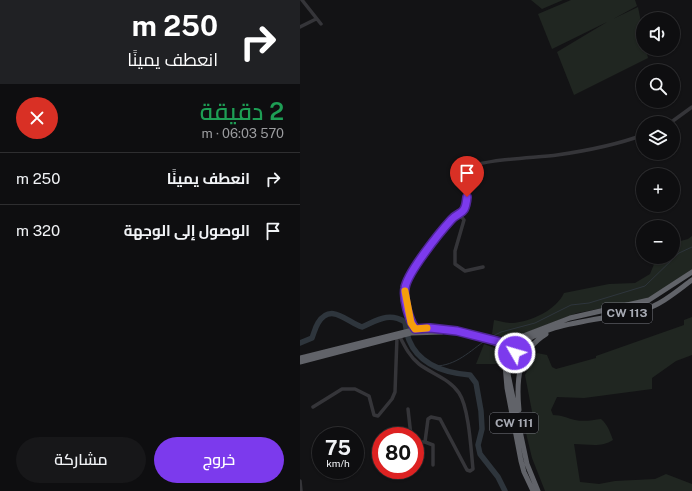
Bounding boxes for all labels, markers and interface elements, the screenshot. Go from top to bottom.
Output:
text: 250 m [132,9,218,42]
map controls [636,12,680,264]
button: sound [636,12,680,56]
icon: right [232,16,284,68]
text: انعطف يمينًا [127,49,218,70]
button: search [636,64,680,108]
button: close [16,97,58,139]
text: 2 دقيقة [200,97,284,125]
button: layers [636,116,680,160]
text: 570 m · 06:03 [202,126,284,141]
pin [450,156,484,197]
icon: arrive [456,162,478,184]
icon: right [262,168,284,190]
button: + [636,168,680,212]
text: 250 m [16,170,60,187]
text: انعطف يمينًا [167,170,250,187]
icon: arrive [262,220,284,242]
button: − [636,220,680,264]
text: 320 m [16,222,60,239]
text: الوصول إلى الوجهة [124,222,250,239]
road number: CW 113 [602,303,652,323]
position arrow [494,332,536,374]
road number: CW 111 [490,413,538,433]
speed limit sign: 80 [372,427,424,479]
text: 75 [325,436,351,460]
button: مشاركة [16,437,146,483]
button: خروج [154,437,284,483]
text: km/h [326,457,350,469]

